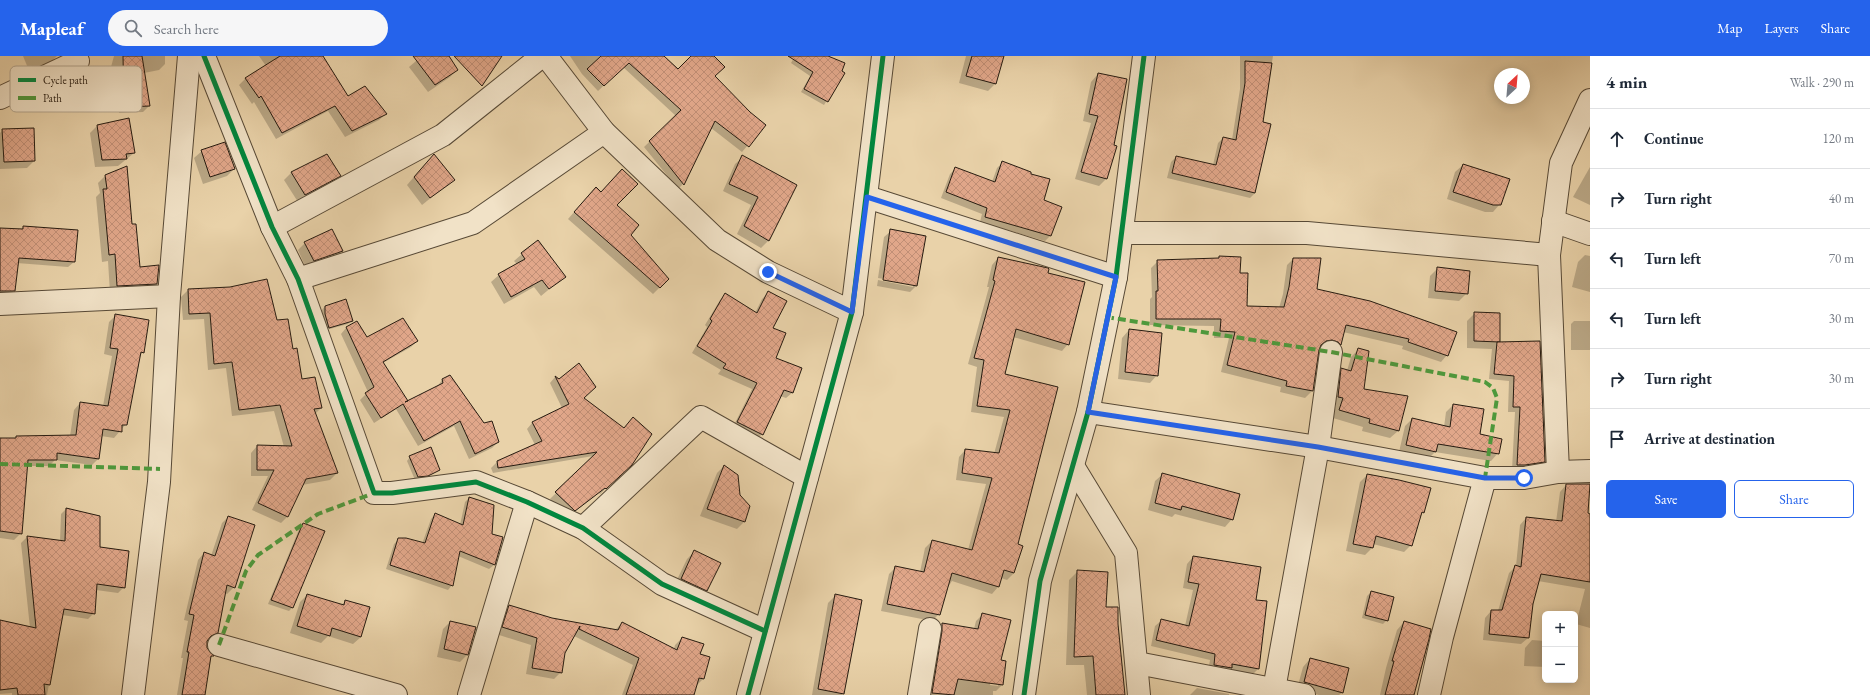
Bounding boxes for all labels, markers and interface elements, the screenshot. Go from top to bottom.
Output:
search box [108,10,388,46]
text: Mapleaf [20,16,84,41]
icon: search [122,17,144,39]
text: Search here [154,19,219,38]
text: Map [1717,19,1742,37]
text: Layers [1764,19,1799,37]
text: Share [1821,19,1850,37]
legend [10,66,142,112]
north arrow [1494,68,1530,104]
text: 4 min [1606,71,1647,93]
text: Cycle path [43,73,88,87]
text: Walk · 290 m [1790,74,1854,91]
text: Path [43,91,62,105]
icon: ahead [1606,128,1628,150]
text: Continue [1644,129,1704,148]
text: 120 m [1823,130,1854,147]
icon: right [1606,188,1628,210]
text: Turn right [1644,189,1712,208]
text: 40 m [1829,190,1854,207]
icon: left [1606,248,1628,270]
text: Turn left [1644,249,1701,268]
text: 70 m [1829,250,1854,267]
route end [759,263,777,281]
icon: left [1606,308,1628,330]
text: Turn left [1644,309,1701,328]
text: 30 m [1829,310,1854,327]
icon: right [1606,368,1628,390]
text: Turn right [1644,369,1712,388]
text: 30 m [1829,370,1854,387]
icon: arrive [1606,428,1628,450]
text: Arrive at destination [1644,429,1775,448]
route start [1515,469,1533,487]
button: Save [1606,480,1726,518]
button: Share [1734,480,1854,518]
map controls [1542,611,1578,683]
button: + [1542,611,1578,647]
button: − [1542,647,1578,683]

